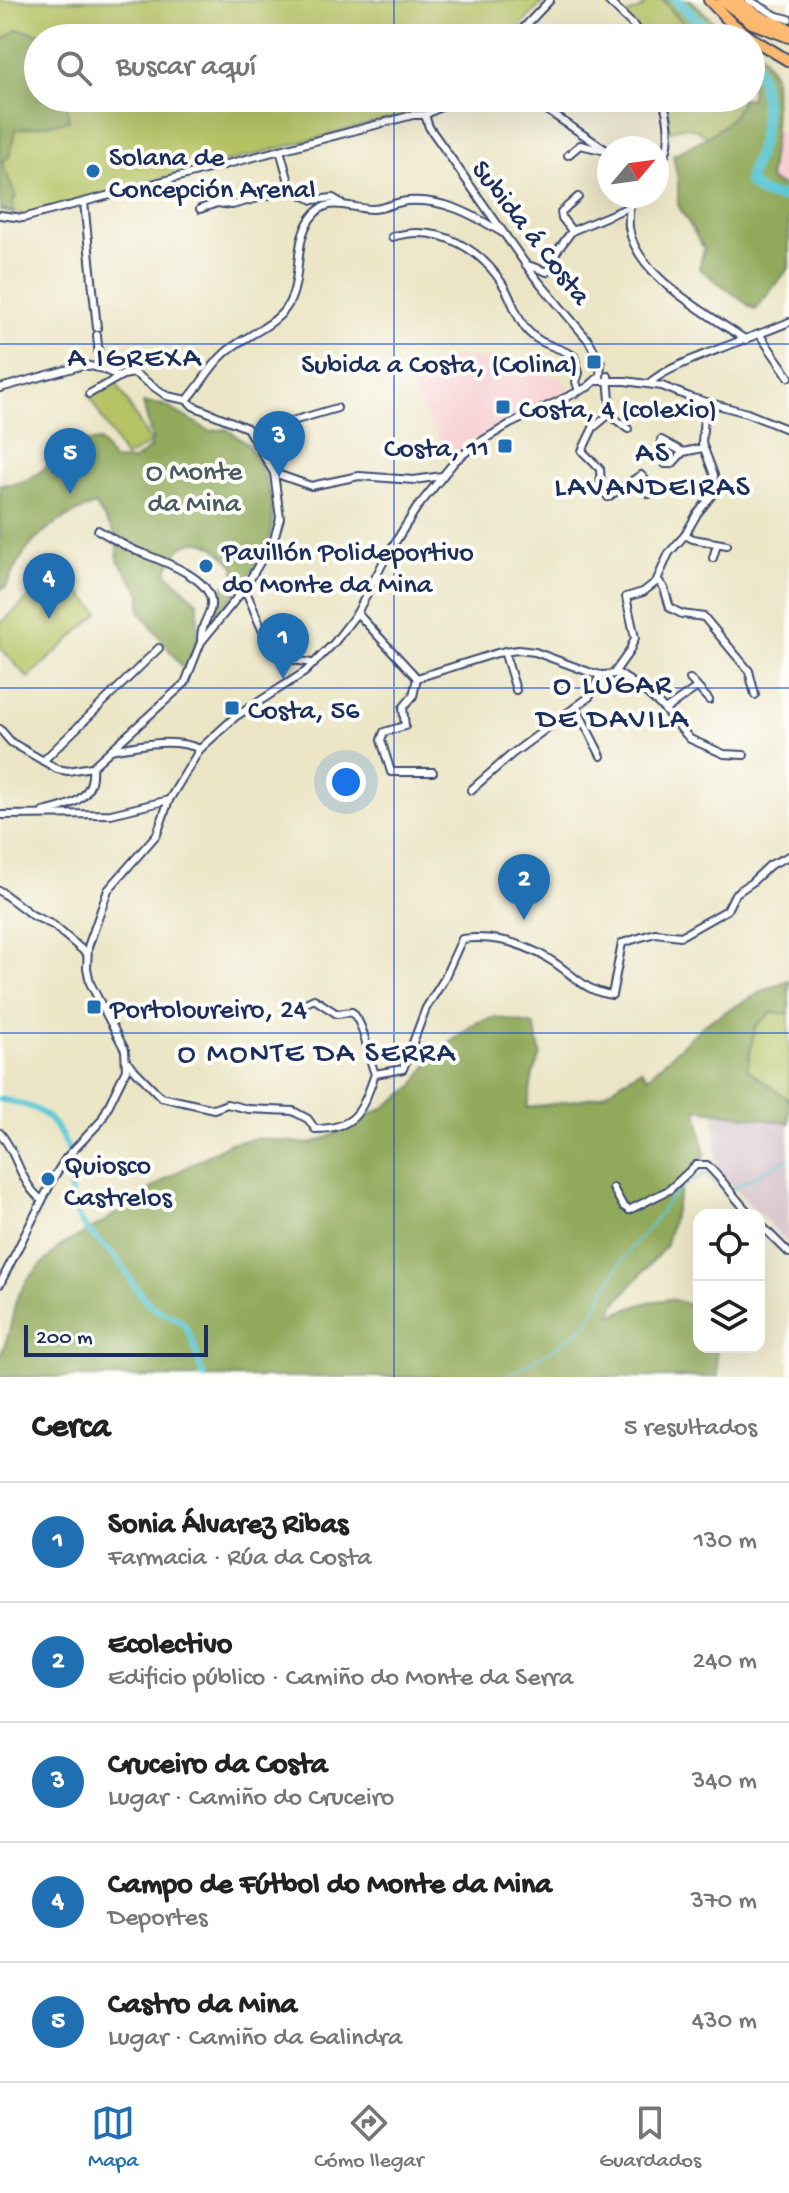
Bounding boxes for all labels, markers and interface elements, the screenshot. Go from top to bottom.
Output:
search box [24,24,765,112]
icon: search [52,46,96,90]
text: Buscar aquí [116,51,256,86]
north arrow [597,136,669,208]
place label: Solana de Concepción Arenal [109,143,316,208]
street label: Subida á Costa [463,155,597,314]
marker: Solana de Concepción Arenal [84,162,102,180]
district label: A IGREXA [68,343,202,378]
place label: Subida a Costa, (Colina) [301,350,578,383]
marker: Subida a Costa, (Colina) [585,353,603,371]
place label: Costa, 4 (colexio) [519,395,717,428]
marker: Costa, 4 (colexio) [494,398,512,416]
pin: 3 [253,411,305,477]
pin: 5 [44,428,96,494]
place label: Costa, 11 [384,434,489,467]
marker: Costa, 11 [496,437,514,455]
district label: AS LAVANDEIRAS [554,438,752,507]
park label: O Monte da Mina [146,457,243,522]
place label: Pavillón Polideportivo do Monte da Mina [221,538,474,603]
pin: 4 [23,553,75,619]
marker: Pavillón Polideportivo do Monte da Mina [197,557,215,575]
pin: 1 [257,613,309,679]
district label: O LUGAR DE DAVILA [534,670,690,739]
place label: Costa, 56 [248,696,360,729]
marker: Costa, 56 [223,699,241,717]
your location [326,762,366,802]
pin: 2 [498,854,550,920]
place label: Portoloureiro, 24 [109,995,307,1028]
marker: Portoloureiro, 24 [85,998,103,1016]
district label: O MONTE DA SERRA [177,1038,457,1073]
place label: Quiosco Castrelos [64,1151,173,1216]
marker: Quiosco Castrelos [39,1170,57,1188]
map controls [693,1209,765,1353]
button: locate [693,1209,765,1281]
button: layers [693,1281,765,1353]
scale bar [24,1321,208,1357]
text: 200 m [36,1326,93,1352]
text: Cerca [32,1409,110,1449]
text: 5 resultados [624,1414,757,1445]
text: Sonia Álvarez Ribas [108,1509,348,1544]
text: 1 [53,1527,63,1558]
text: 130 m [694,1527,757,1558]
text: Farmacia · Rúa da Costa [108,1544,372,1575]
text: Ecolectivo [108,1629,232,1664]
text: 2 [52,1647,64,1678]
text: 240 m [693,1647,757,1678]
text: Edificio público · Camiño do Monte da Serra [108,1664,573,1695]
text: Cruceiro da Costa [108,1749,328,1784]
text: 3 [51,1767,65,1798]
text: 340 m [692,1767,757,1798]
text: Lugar · Camiño do Cruceiro [108,1784,394,1815]
text: Campo de Fútbol do Monte da Mina [108,1869,552,1904]
text: 4 [52,1887,64,1918]
text: 370 m [691,1887,757,1918]
text: Deportes [108,1904,207,1935]
text: Castro da Mina [108,1989,297,2024]
text: 5 [51,2007,65,2038]
text: 430 m [692,2007,757,2038]
text: Lugar · Camiño da Galindra [108,2024,403,2055]
tab: Mapa [88,2101,138,2175]
tab: Cómo llegar [314,2101,423,2175]
tab: Guardados [599,2101,701,2175]

